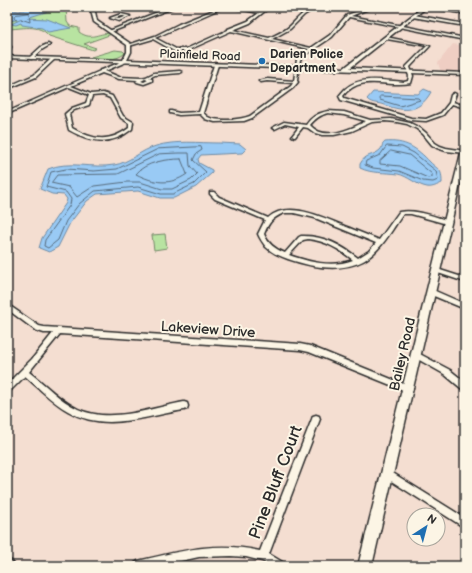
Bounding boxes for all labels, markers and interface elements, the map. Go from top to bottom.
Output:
street label: Plainfield Road [159,47,241,64]
place label: Darien Police Department [270,47,343,76]
marker: Darien Police Department [257,56,267,66]
street label: Bailey Road [386,316,419,393]
street label: Lakeview Drive [160,318,256,341]
street label: Pine Bluff Court [245,422,307,542]
north arrow [406,507,446,547]
text: N [424,512,439,527]

